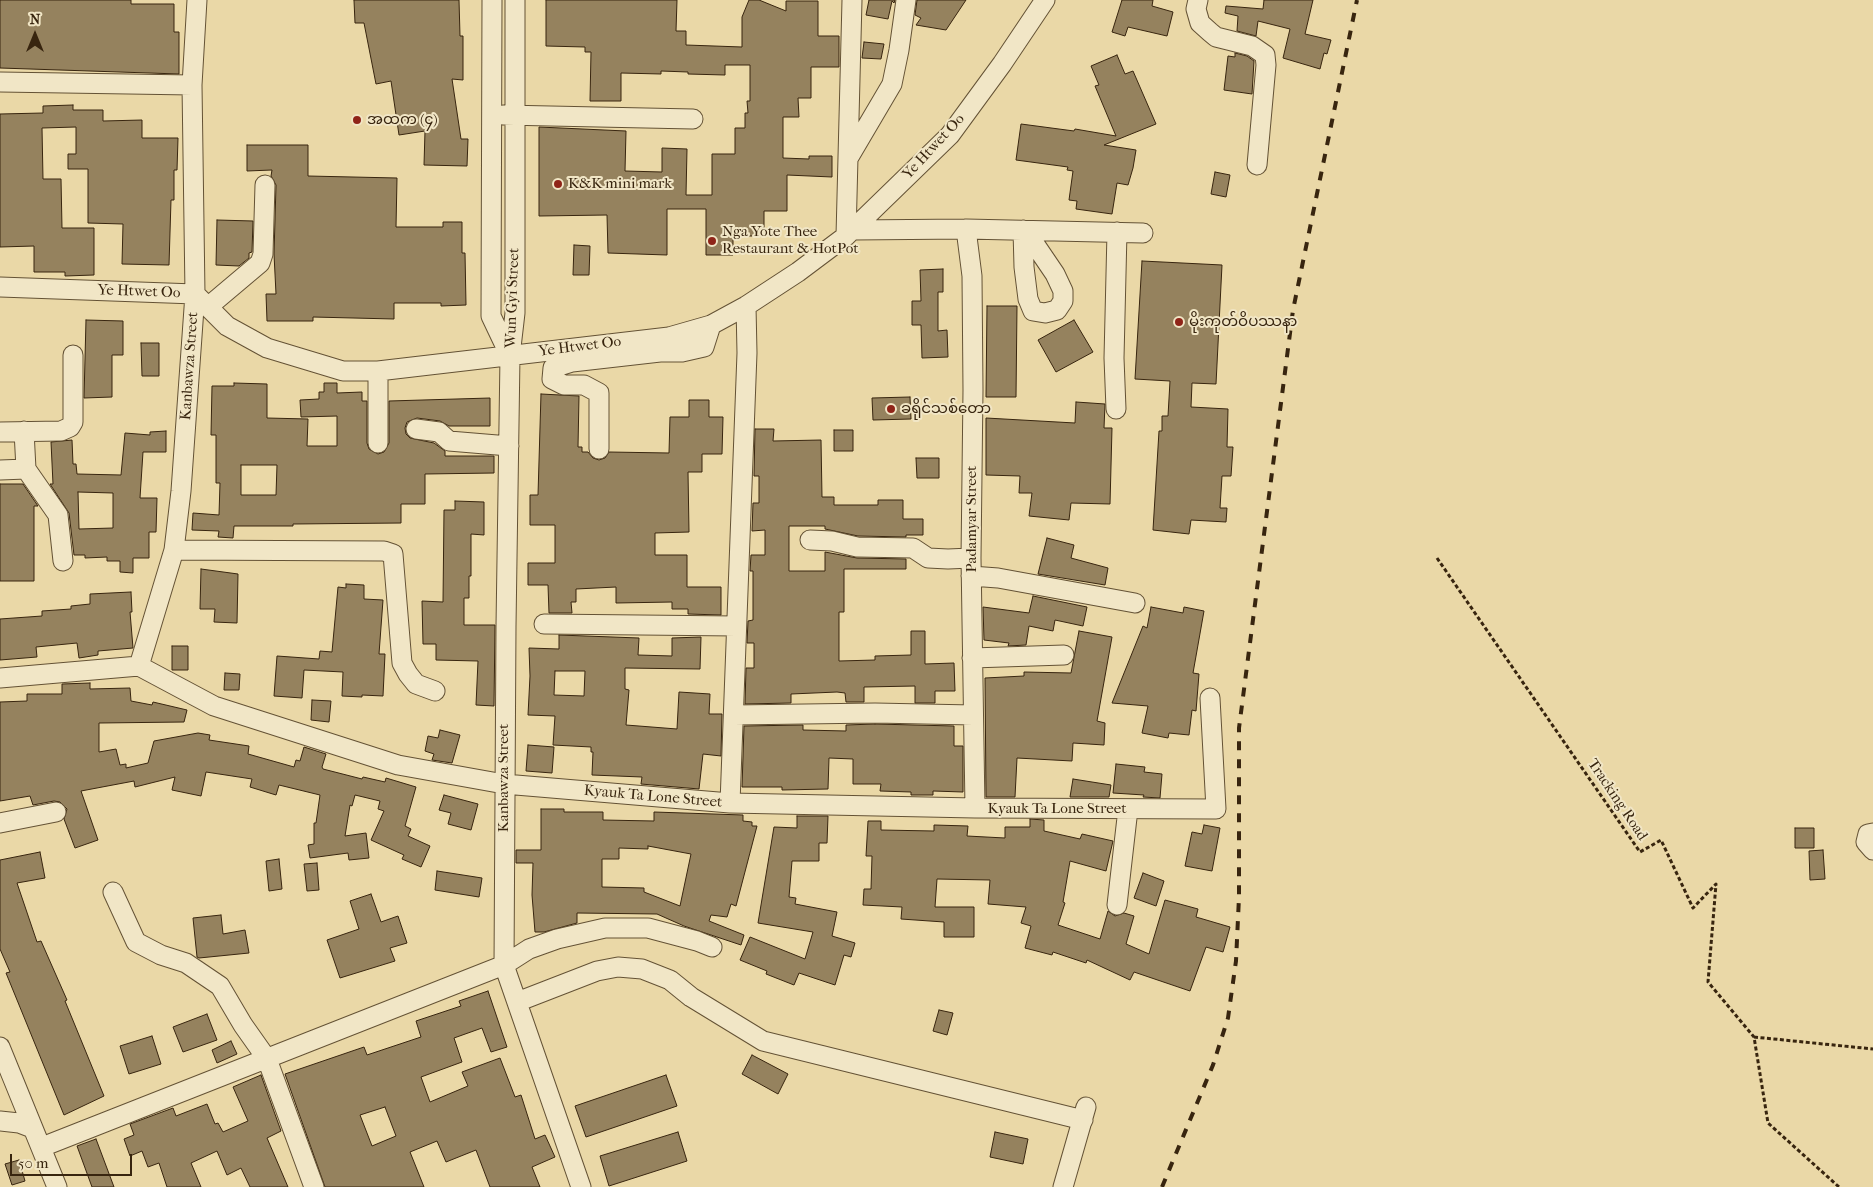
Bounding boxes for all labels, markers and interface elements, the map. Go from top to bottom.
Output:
north arrow [10,10,60,60]
text: N [30,11,40,28]
place label: အထက (၄) [367,111,438,129]
street label: Ye Htwet Oo [899,111,969,183]
marker: အထက (၄) [351,114,363,126]
place label: K&K mini mark [568,175,672,193]
marker: K&K mini mark [552,178,564,190]
place label: Nga Yote Thee Restaurant & HotPot [722,223,859,258]
marker: Nga Yote Thee Restaurant & HotPot [706,235,718,247]
street label: Wun Gyi Street [502,247,524,349]
street label: Ye Htwet Oo [97,282,181,302]
street label: Kanbawza Street [177,311,203,421]
place label: မိုးကုတ်ဝိပဿနာ [1189,313,1297,331]
marker: မိုးကုတ်ဝိပဿနာ [1173,316,1185,328]
street label: Ye Htwet Oo [538,333,622,361]
place label: ခရိုင်သစ်တော [901,400,991,418]
marker: ခရိုင်သစ်တော [885,403,897,415]
street label: Padamyar Street [963,466,981,572]
street label: Kanbawza Street [495,724,513,832]
street label: Tracking Road [1583,756,1651,844]
street label: Kyauk Ta Lone Street [583,782,723,812]
street label: Kyauk Ta Lone Street [987,800,1127,818]
scale bar [12,1144,135,1176]
text: 50 m [18,1154,48,1172]

